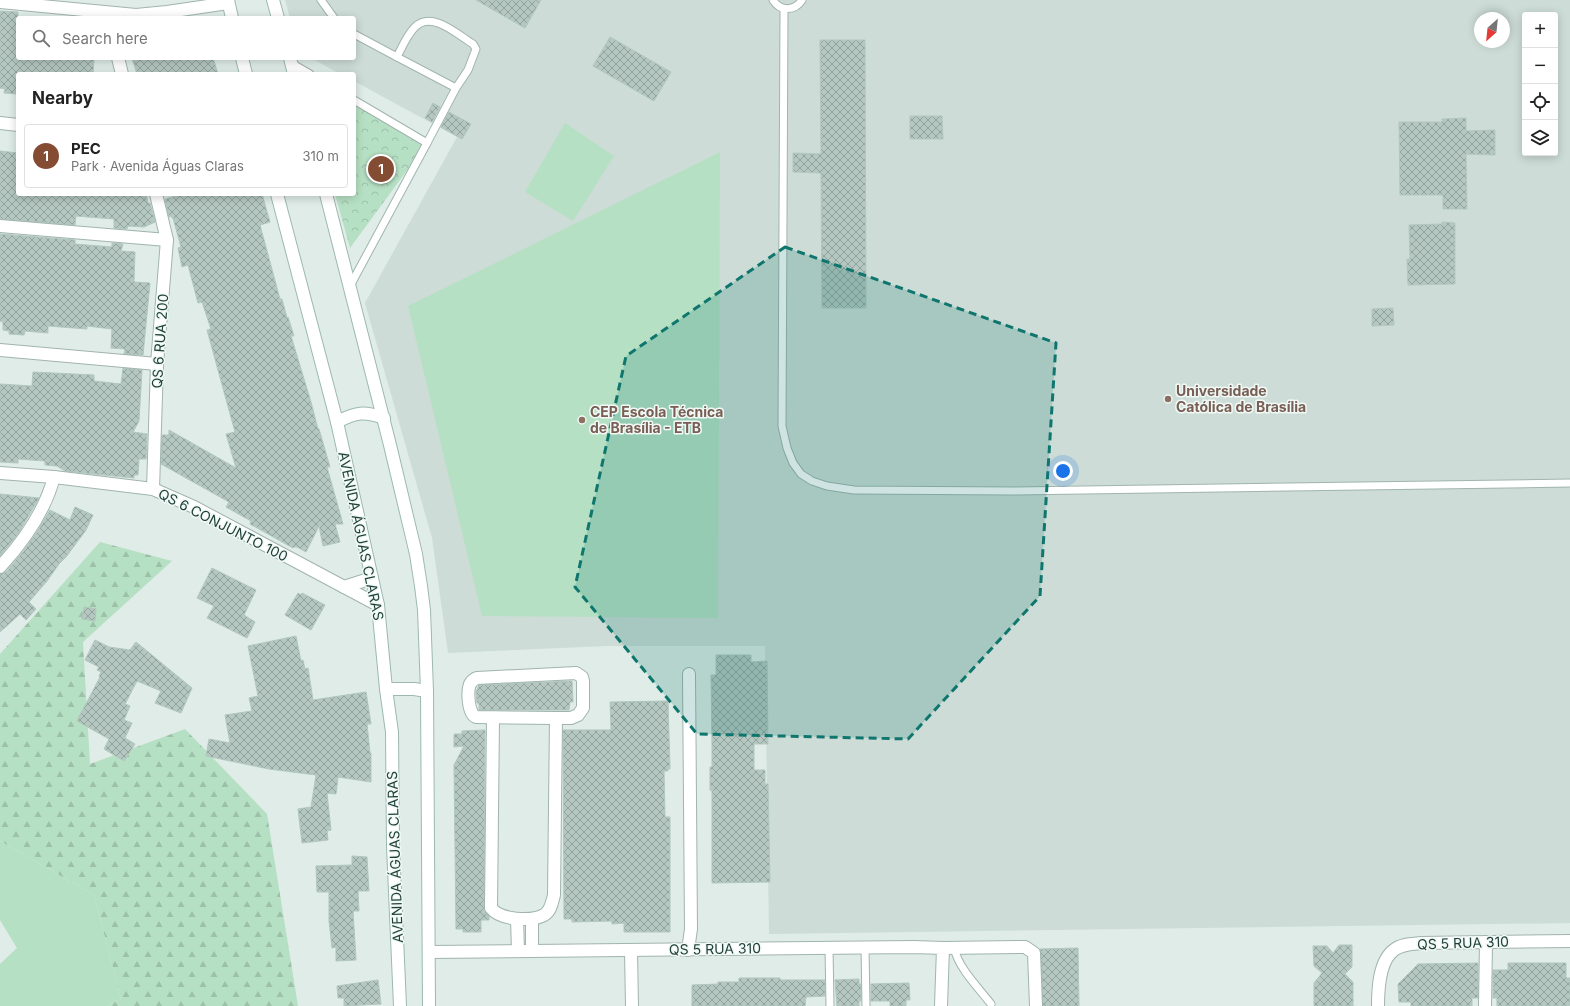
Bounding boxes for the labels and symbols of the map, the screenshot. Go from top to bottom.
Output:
north arrow [1474,12,1510,48]
pin: 1 [368,154,394,184]
street label: QS 6 RUA 200 [148,293,171,389]
place label: Universidade Católica de Brasília [1176,382,1306,415]
marker: Universidade Católica de Brasília [1163,394,1173,404]
place label: CEP Escola Técnica de Brasília - ETB [590,403,724,436]
marker: CEP Escola Técnica de Brasília - ETB [577,415,587,425]
street label: AVENIDA ÁGUAS CLARAS [335,450,388,622]
your location [1053,461,1073,481]
street label: QS 6 CONJUNTO 100 [156,484,291,565]
street label: AVENIDA ÁGUAS CLARAS [383,771,406,943]
street label: QS 5 RUA 310 [1417,932,1509,953]
street label: QS 5 RUA 310 [669,939,761,958]

